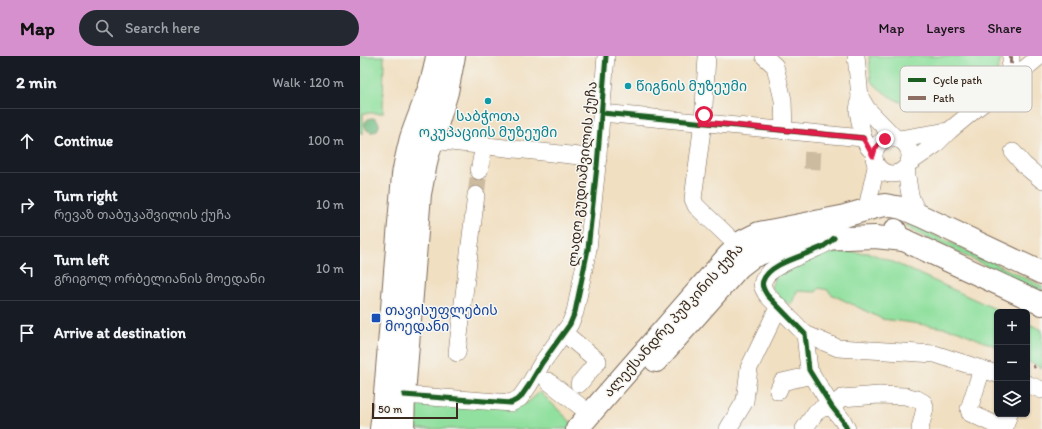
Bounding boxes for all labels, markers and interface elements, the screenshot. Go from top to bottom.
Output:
search box [79,10,359,46]
text: Map [20,17,55,40]
icon: search [93,17,115,39]
text: Search here [125,19,200,37]
text: Map [879,20,904,37]
text: Layers [926,20,965,37]
text: Share [987,20,1022,37]
legend [900,66,1032,112]
text: 2 min [16,72,56,92]
text: Cycle path [933,74,982,87]
text: Walk · 120 m [273,75,344,90]
place label: წიგნის მუზეუმი [636,78,747,95]
street label: ლადო გუდიაშვილის ქუჩა [564,80,601,268]
marker: წიგნის მუზეუმი [623,81,633,91]
text: Path [933,92,955,105]
marker: საბჭოთა ოკუპაციის მუზეუმი [483,96,493,106]
route start [695,106,713,124]
place label: საბჭოთა ოკუპაციის მუზეუმი [419,108,557,141]
icon: ahead [16,130,38,152]
route end [876,130,894,148]
text: Continue [54,132,113,150]
text: 100 m [308,133,344,148]
text: Turn right [54,187,118,205]
icon: right [16,194,38,216]
text: 10 m [316,197,344,212]
text: რევაზ თაბუკაშვილის ქუჩა [54,207,231,222]
street label: ალექსანდრე პუშკინის ქუჩა [600,240,747,401]
text: Turn left [54,251,109,269]
icon: left [16,258,38,280]
text: 10 m [316,261,344,276]
text: გრიგოლ ორბელიანის მოედანი [54,271,265,286]
place label: თავისუფლების მოედანი [385,302,498,335]
map controls [994,309,1030,417]
button: + [994,309,1030,345]
marker: თავისუფლების მოედანი [370,312,382,324]
icon: arrive [16,322,38,344]
text: Arrive at destination [54,324,186,342]
button: − [994,345,1030,381]
button: layers [994,381,1030,417]
scale bar [372,401,458,420]
text: 50 m [378,403,402,416]

